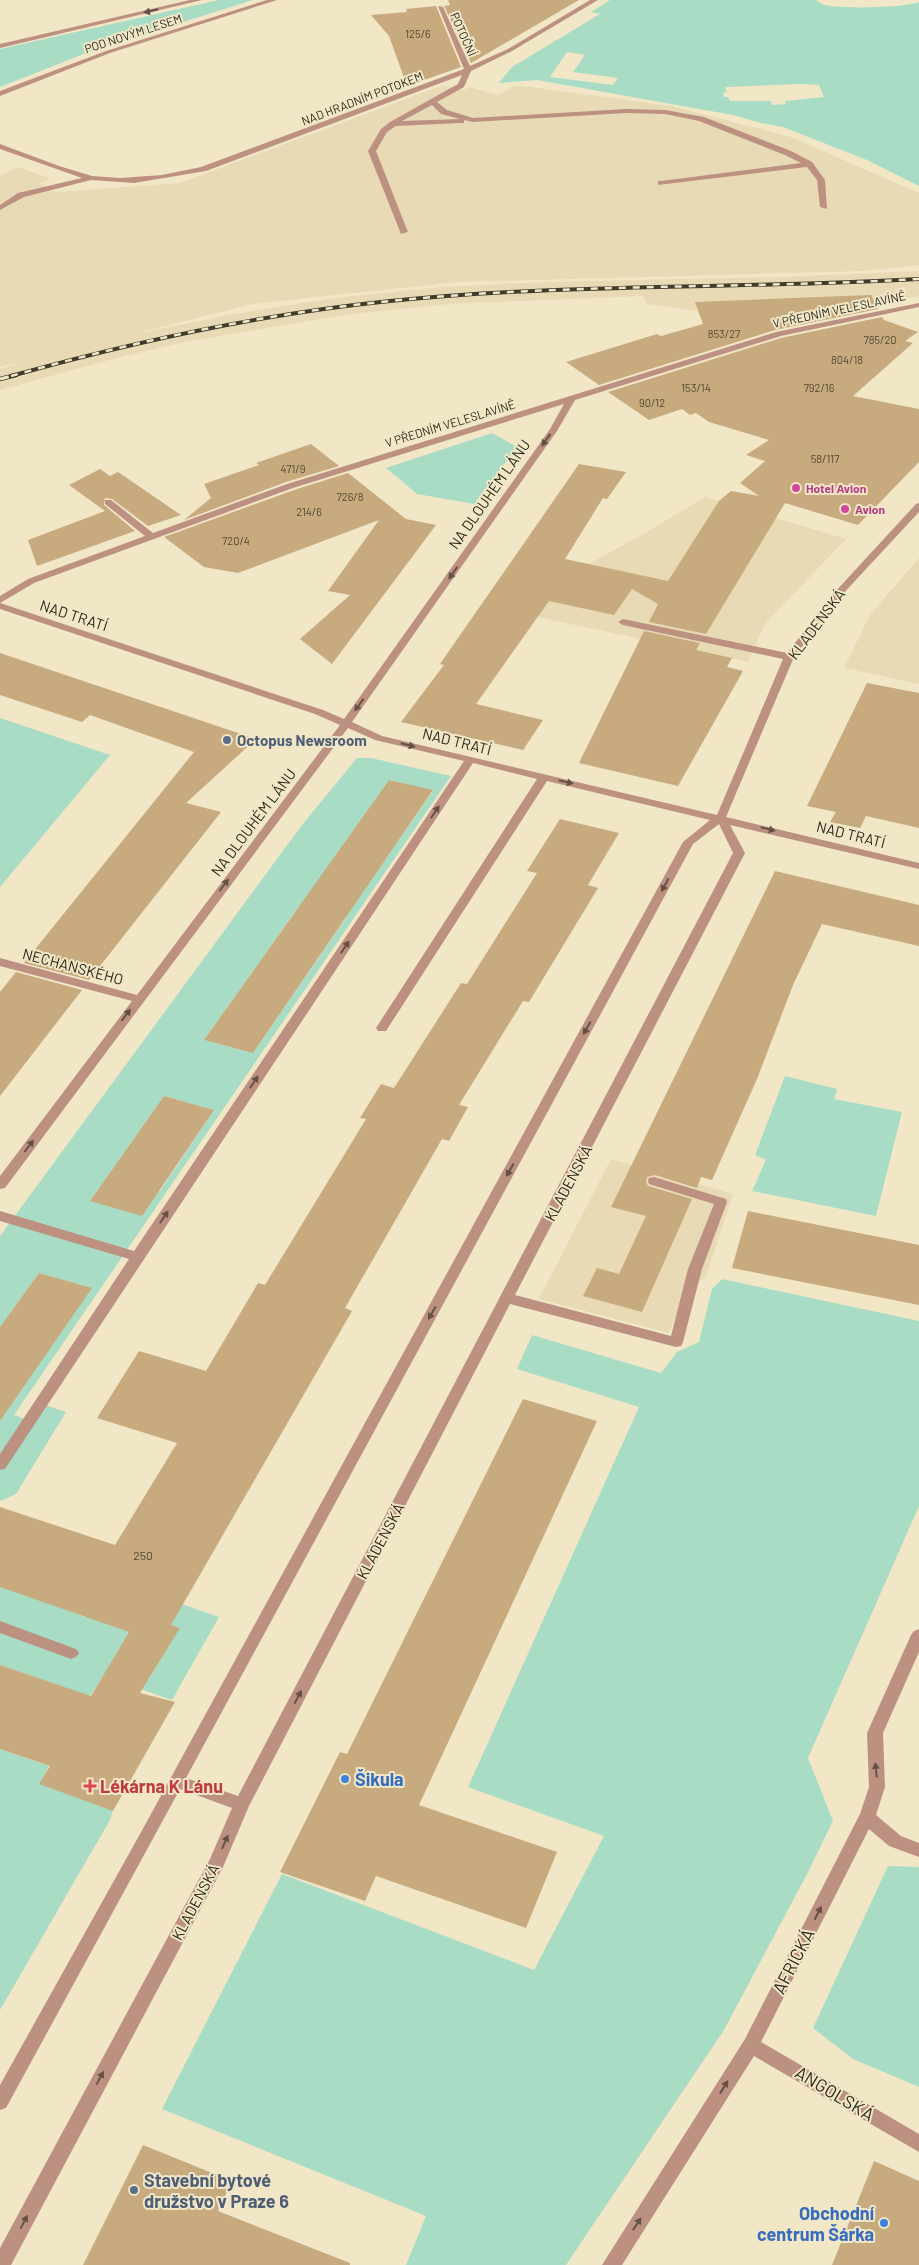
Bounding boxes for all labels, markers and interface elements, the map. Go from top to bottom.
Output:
one-way arrow [144,7,159,15]
street label: POTOČNÍ [448,10,480,58]
street label: POD NOVÝM LESEM [82,11,184,55]
house number: 125/6 [405,27,431,40]
street label: NAD HRADNÍM POTOKEM [299,68,425,128]
street label: V PŘEDNÍM VELESLAVÍNĚ [771,288,907,330]
house number: 853/27 [708,327,740,340]
house number: 785/20 [863,333,897,346]
house number: 804/18 [831,353,863,366]
house number: 153/14 [681,381,711,394]
house number: 792/16 [804,381,835,394]
house number: 90/12 [639,396,665,409]
street label: V PŘEDNÍM VELESLAVÍNĚ [383,397,517,449]
one-way arrow [541,433,551,447]
street label: NA DLOUHÉM LÁNU [444,436,534,552]
house number: 58/117 [811,452,839,465]
house number: 471/9 [281,462,306,475]
place label: Hotel Avion [806,481,866,495]
marker: Hotel Avion [790,482,802,494]
house number: 726/8 [337,490,364,503]
place label: Avion [855,502,885,516]
marker: Avion [839,503,851,515]
house number: 214/6 [296,505,322,518]
house number: 720/4 [222,534,250,547]
one-way arrow [448,566,458,579]
street label: KLADENSKÁ [784,585,848,663]
street label: NAD TRATÍ [38,596,110,634]
one-way arrow [354,698,364,712]
street label: NAD TRATÍ [421,724,493,758]
place label: Octopus Newsroom [237,731,367,749]
marker: Octopus Newsroom [221,734,233,746]
one-way arrow [401,741,416,749]
street label: NA DLOUHÉM LÁNU [207,765,299,879]
one-way arrow [559,778,574,786]
one-way arrow [431,805,440,818]
street label: NAD TRATÍ [815,817,887,851]
one-way arrow [761,825,776,833]
one-way arrow [219,878,229,892]
one-way arrow [661,878,670,892]
one-way arrow [340,940,350,953]
street label: NECHANSKÉHO [21,944,125,988]
one-way arrow [121,1009,132,1022]
one-way arrow [583,1021,592,1034]
one-way arrow [250,1075,259,1088]
one-way arrow [24,1139,34,1153]
street label: KLADENSKÁ [540,1142,596,1224]
one-way arrow [505,1163,514,1177]
one-way arrow [159,1210,169,1223]
one-way arrow [427,1306,436,1319]
street label: KLADENSKÁ [352,1500,408,1582]
house number: 250 [133,1548,153,1562]
one-way arrow [294,1690,302,1704]
one-way arrow [871,1762,879,1778]
place label: Šikula [355,1768,404,1790]
marker: Šikula [339,1773,351,1785]
place label: Lékárna K Lánu [100,1775,223,1797]
marker: Lékárna K Lánu [84,1780,96,1792]
one-way arrow [222,1835,230,1849]
street label: KLADENSKÁ [167,1861,223,1943]
one-way arrow [814,1906,822,1920]
street label: AFRICKÁ [767,1925,819,1997]
street label: ANGOLSKÁ [791,2061,879,2125]
one-way arrow [96,2071,104,2086]
one-way arrow [720,2080,729,2093]
place label: Stavební bytové družstvo v Praze 6 [144,2169,289,2212]
marker: Stavební bytové družstvo v Praze 6 [128,2184,140,2196]
place label: Obchodní centrum Šárka [757,2202,875,2245]
one-way arrow [20,2215,28,2229]
one-way arrow [633,2217,642,2231]
marker: Obchodní centrum Šárka [878,2217,890,2229]

